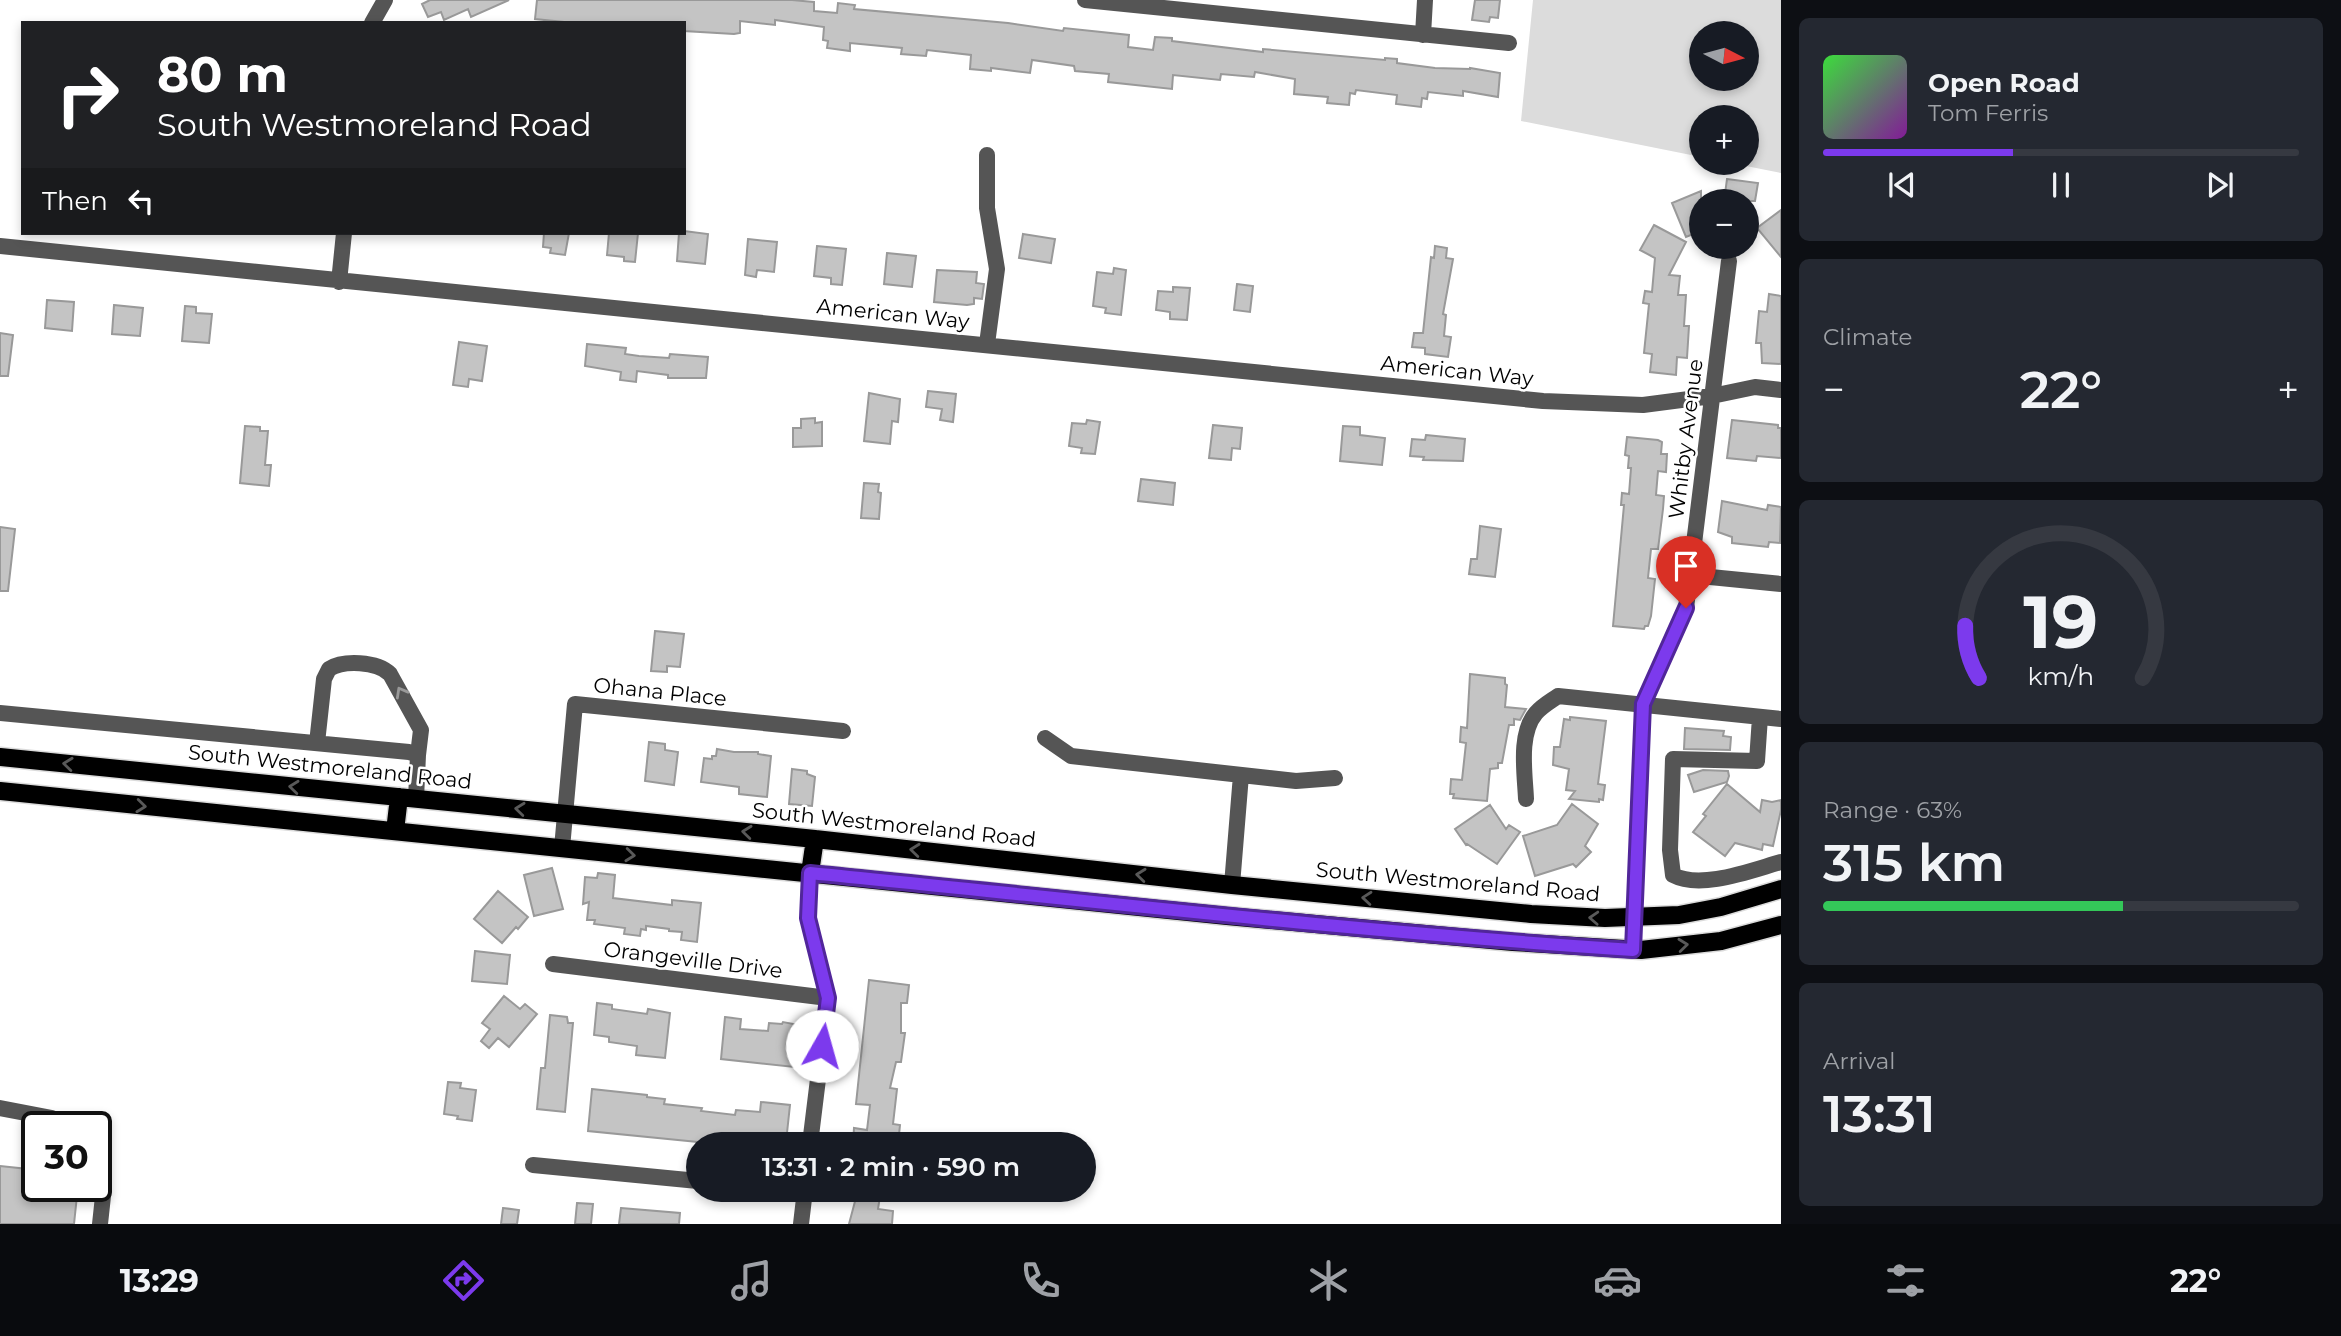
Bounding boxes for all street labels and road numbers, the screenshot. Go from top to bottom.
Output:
street label: American Way [815,293,971,334]
street label: American Way [1379,350,1535,391]
street label: Whitby Avenue [1663,357,1708,520]
street label: Ohana Place [592,672,728,711]
street label: South Westmoreland Road [187,739,473,794]
street label: South Westmoreland Road [751,797,1037,852]
street label: South Westmoreland Road [1315,857,1601,906]
street label: Orangeville Drive [602,936,784,983]

